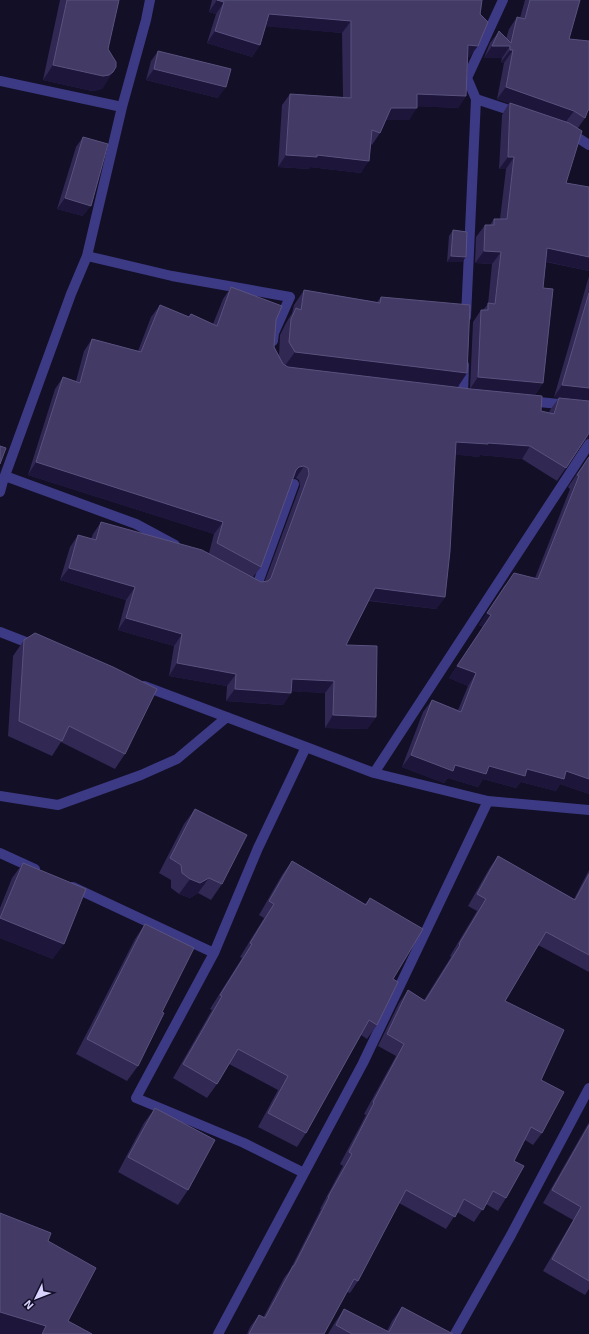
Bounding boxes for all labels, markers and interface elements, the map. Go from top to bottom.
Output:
north arrow [16,1278,56,1318]
text: N [21,1298,36,1313]

